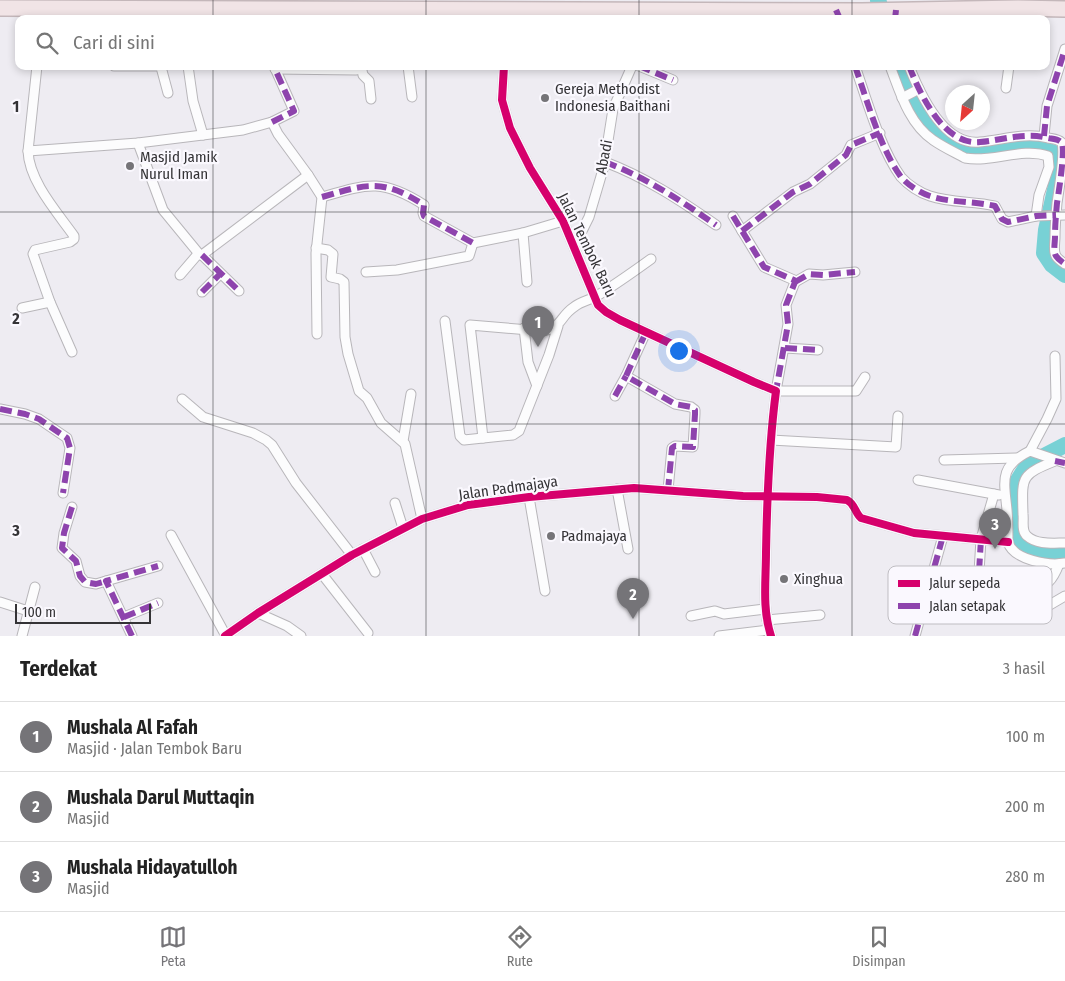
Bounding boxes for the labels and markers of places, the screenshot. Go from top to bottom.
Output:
place label: Gereja Methodist Indonesia Baithani [555,80,670,115]
marker: Gereja Methodist Indonesia Baithani [539,92,551,104]
place label: Masjid Jamik Nurul Iman [140,148,217,183]
marker: Masjid Jamik Nurul Iman [124,160,136,172]
pin: 1 [522,306,554,347]
pin: 3 [979,508,1011,549]
place label: Padmajaya [561,527,627,545]
marker: Padmajaya [545,530,557,542]
place label: Xinghua [794,570,843,588]
marker: Xinghua [778,573,790,585]
pin: 2 [617,578,649,619]

